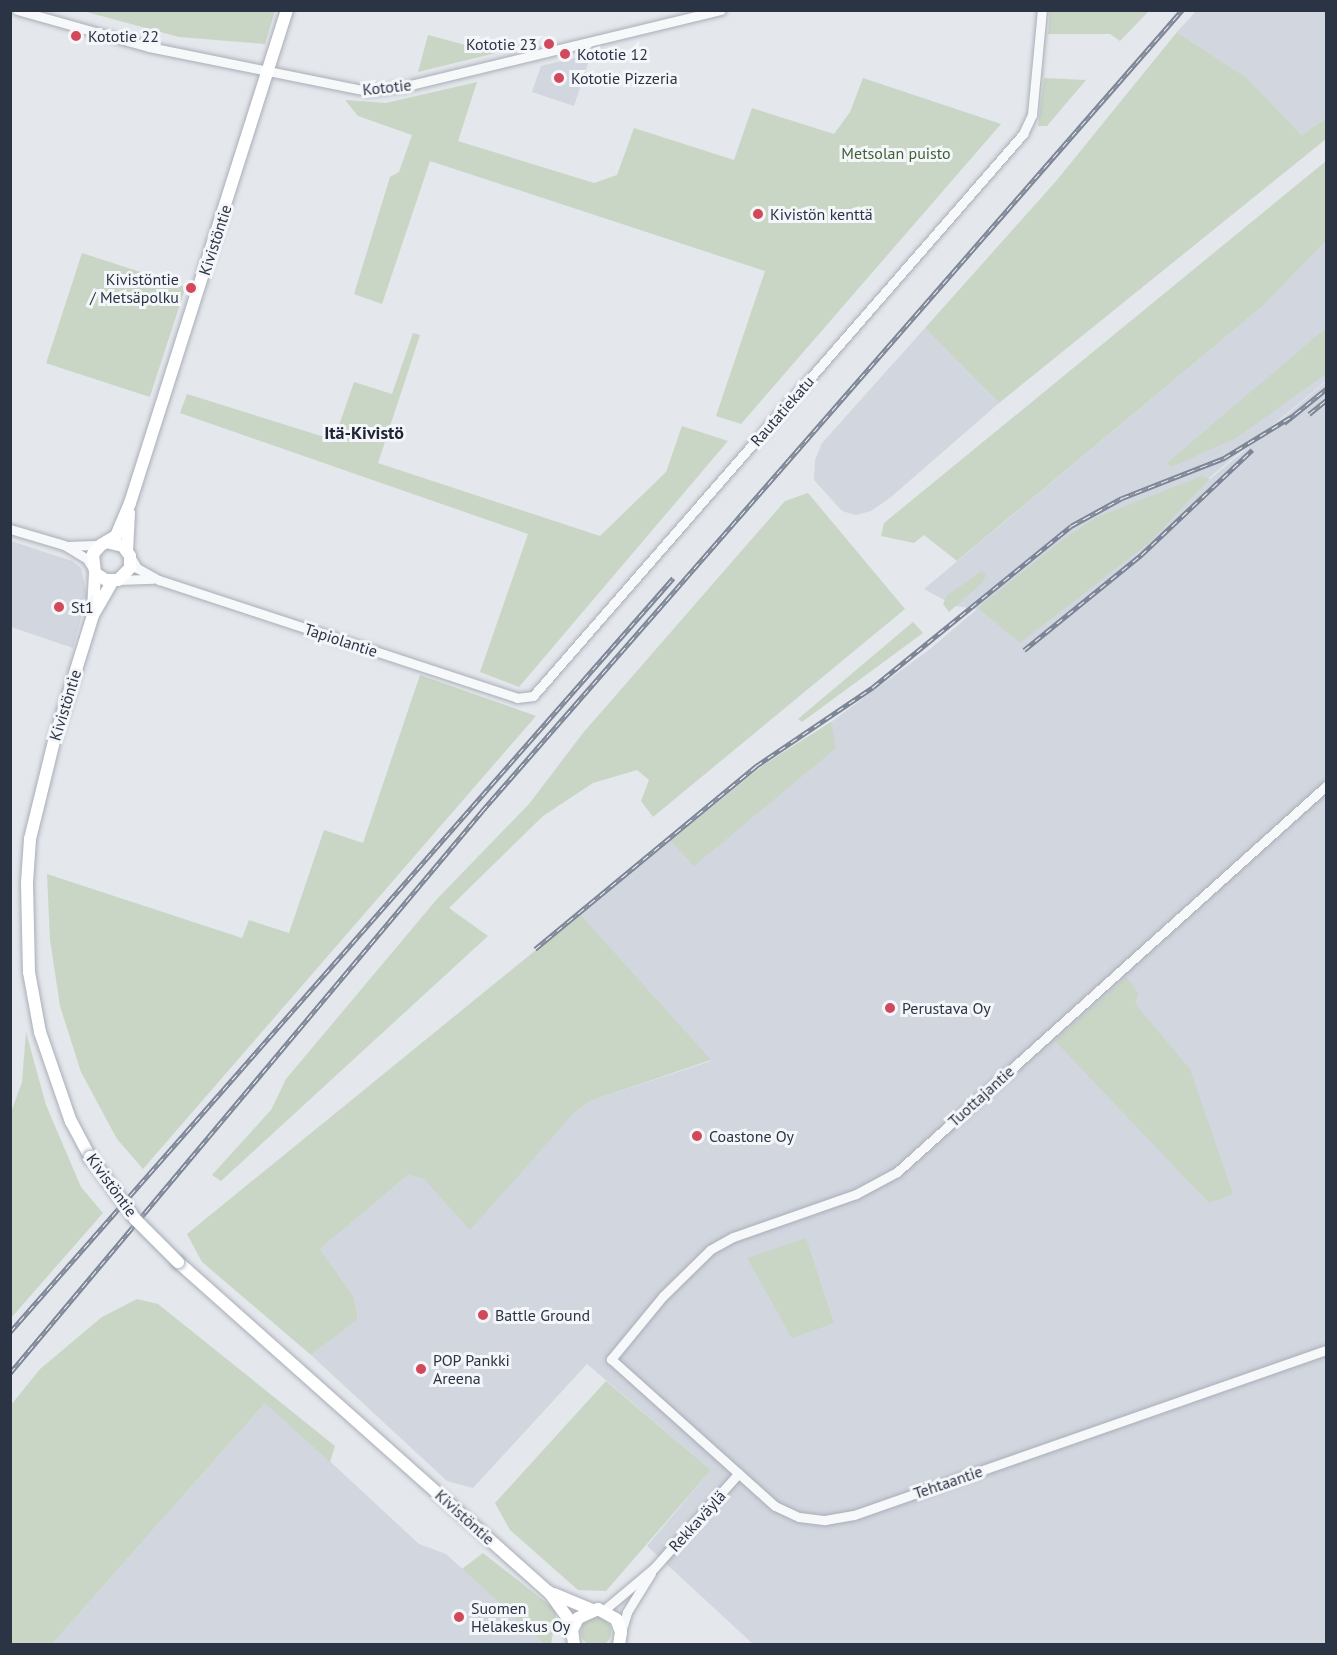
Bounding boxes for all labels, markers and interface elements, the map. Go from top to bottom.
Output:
place label: Kototie 22 [88,26,159,46]
marker: Kototie 22 [69,29,83,43]
place label: Kototie 23 [466,34,537,54]
marker: Kototie 23 [542,37,556,51]
place label: Kototie 12 [577,44,648,64]
marker: Kototie 12 [558,47,572,61]
place label: Kototie Pizzeria [571,68,678,88]
marker: Kototie Pizzeria [552,71,566,85]
street label: Kototie [362,75,412,99]
park label: Metsolan puisto [841,143,951,163]
street label: Kivistöntie [195,202,235,278]
place label: Kivistön kenttä [770,204,873,224]
marker: Kivistön kenttä [751,207,765,221]
place label: Kivistöntie / Metsäpolku [90,269,179,307]
marker: Kivistöntie / Metsäpolku [184,281,198,295]
street label: Rautatiekatu [746,372,818,450]
district label: Itä-Kivistö [324,422,404,444]
place label: St1 [71,597,94,617]
marker: St1 [52,600,66,614]
street label: Tapiolantie [302,619,380,661]
street label: Kivistöntie [45,667,85,743]
place label: Perustava Oy [902,998,991,1018]
marker: Perustava Oy [883,1001,897,1015]
street label: Tuottajantie [944,1061,1018,1131]
place label: Coastone Oy [709,1126,794,1146]
marker: Coastone Oy [690,1129,704,1143]
street label: Kivistöntie [83,1150,141,1220]
place label: Battle Ground [495,1305,590,1325]
marker: Battle Ground [476,1308,490,1322]
place label: POP Pankki Areena [433,1350,511,1388]
marker: POP Pankki Areena [414,1362,428,1376]
street label: Tehtaantie [911,1461,985,1503]
street label: Kivistöntie [431,1485,499,1549]
street label: Rekkaväylä [664,1486,730,1556]
place label: Suomen Helakeskus Oy [471,1598,570,1636]
marker: Suomen Helakeskus Oy [452,1610,466,1624]

